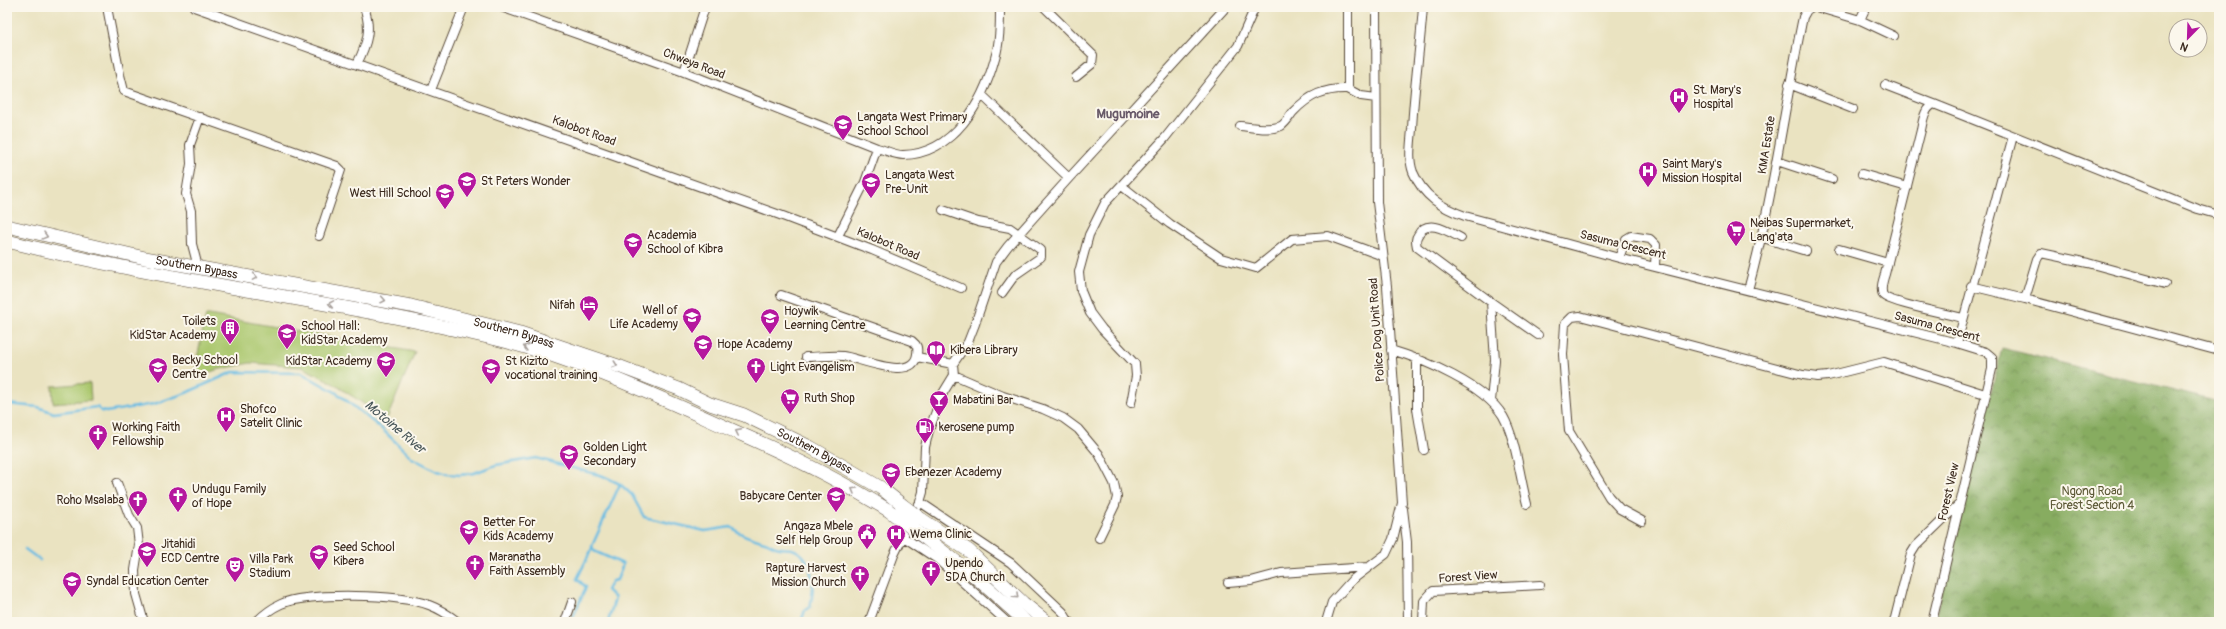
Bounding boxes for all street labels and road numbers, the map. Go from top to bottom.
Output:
street label: Chweya Road [661,45,727,83]
street label: Kalobot Road [550,113,618,150]
street label: KMA Estate [1755,115,1779,175]
street label: Kalobot Road [854,224,922,264]
street label: Sasuma Crescent [1578,227,1668,263]
street label: Southern Bypass [154,252,240,282]
street label: Police Dog Unit Road [1366,277,1388,383]
street label: Sasuma Crescent [1892,308,1982,346]
street label: Southern Bypass [472,314,557,352]
street label: Southern Bypass [774,424,855,478]
street label: Forest View [1935,461,1963,523]
street label: Forest View [1438,567,1498,587]

